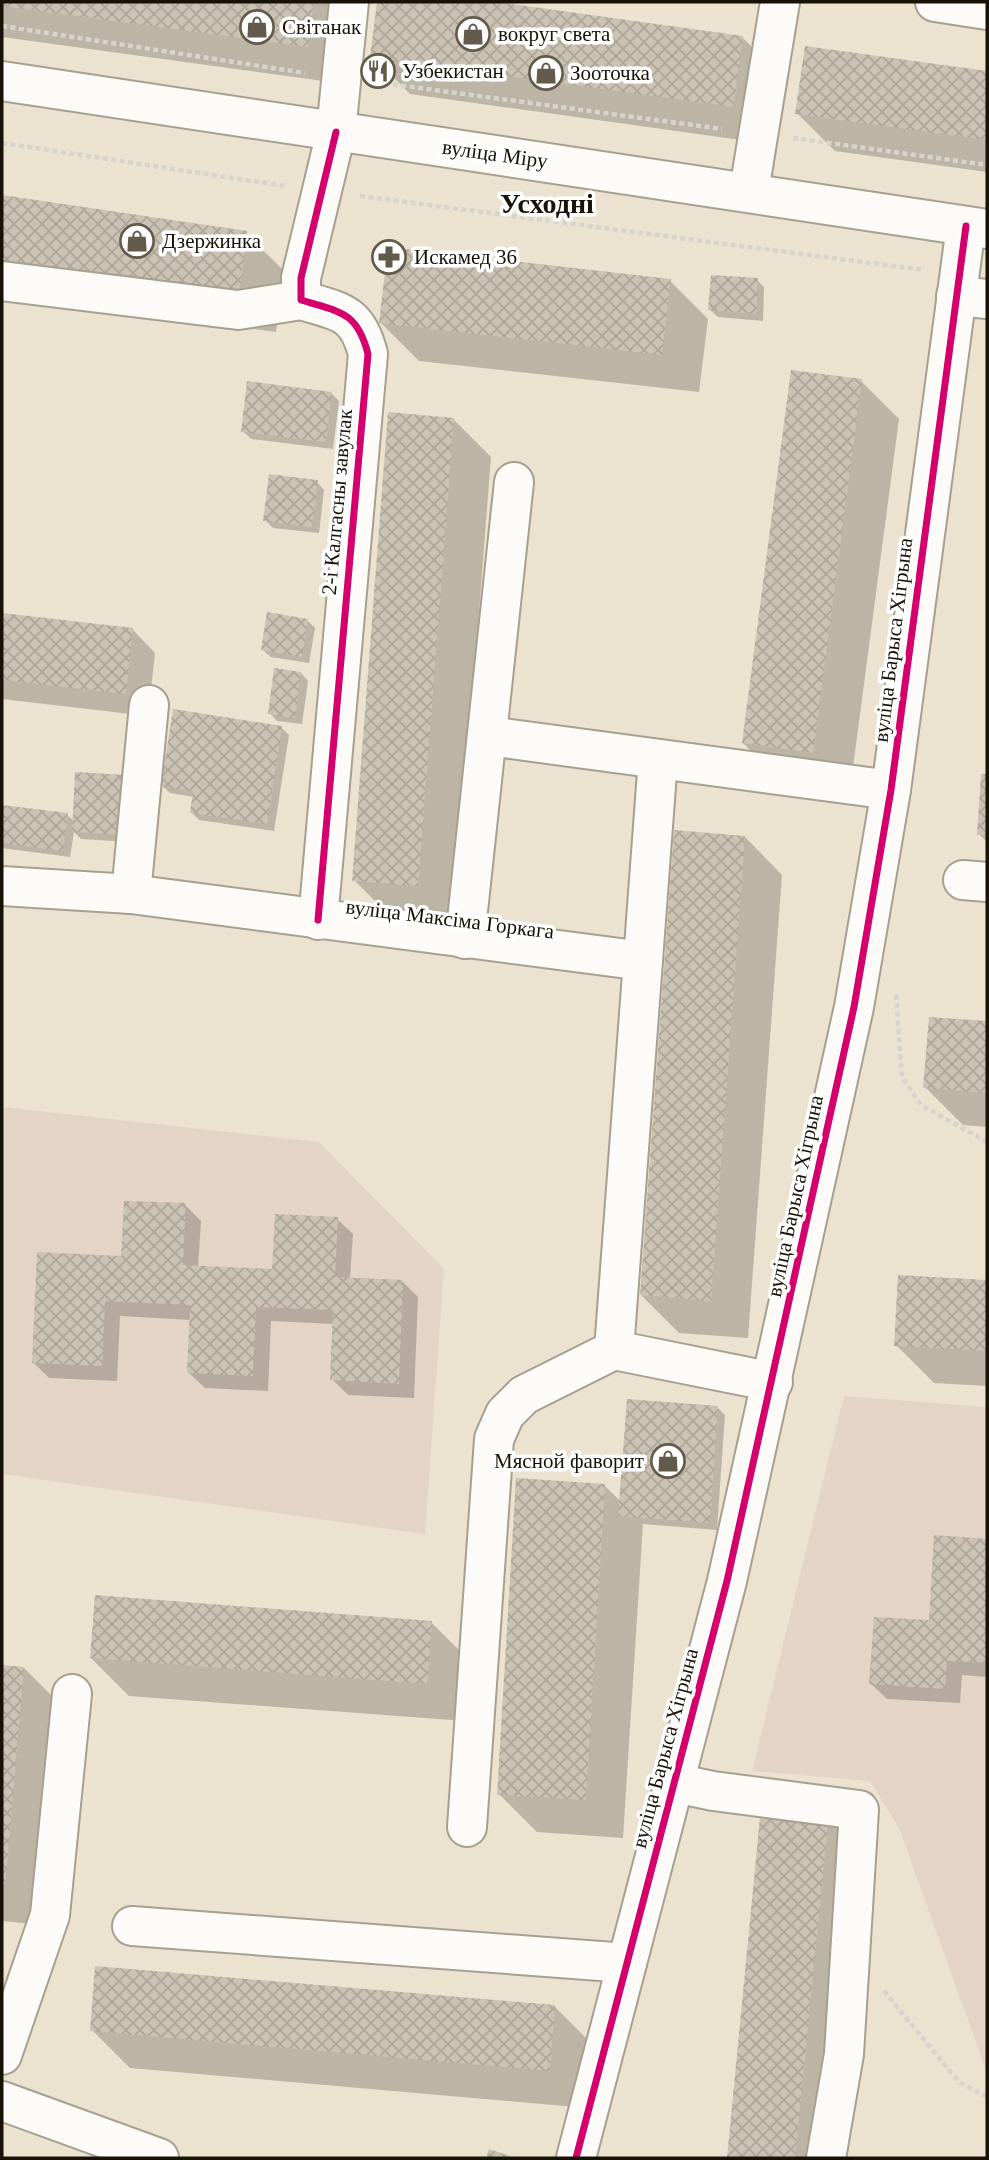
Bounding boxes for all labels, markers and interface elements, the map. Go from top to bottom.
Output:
shop icon: Світанак [238,8,276,46]
place label: Світанак [282,15,362,39]
shop icon: вокруг света [454,15,492,53]
place label: вокруг света [498,22,611,46]
restaurant icon: Узбекистан [359,52,397,90]
shop icon: Зооточка [527,54,565,92]
place label: Узбекистан [402,59,504,83]
place label: Зооточка [570,61,651,85]
street label: вуліца Міру [441,135,550,173]
district label: Усходні [500,188,594,219]
shop icon: Дзержинка [118,222,156,260]
place label: Дзержинка [162,229,262,253]
pharmacy icon: Искамед 36 [370,238,408,276]
place label: Искамед 36 [414,245,517,269]
street label: 2-і Калгасны завулак [317,407,357,596]
street label: вуліца Барыса Хігрына [869,536,918,744]
street label: вуліца Максіма Горкага [344,894,556,944]
street label: вуліца Барыса Хігрына [762,1092,828,1299]
shop icon: Мясной фаворит [649,1442,687,1480]
place label: Мясной фаворит [494,1449,644,1473]
street label: вуліца Барыса Хігрына [627,1645,703,1851]

